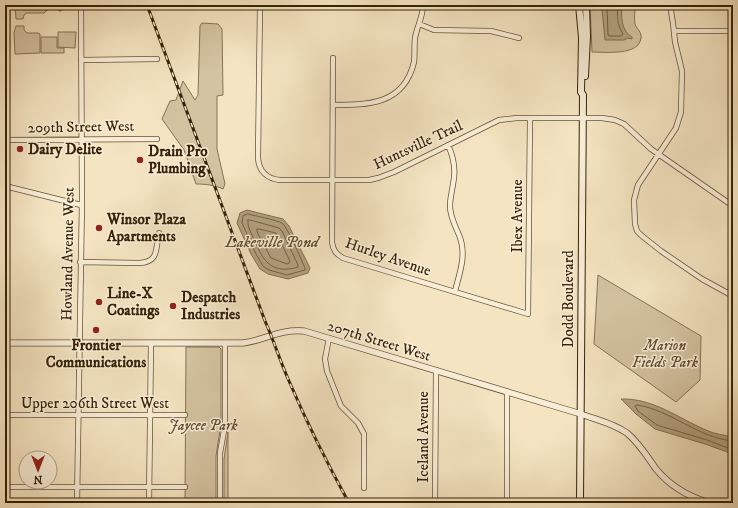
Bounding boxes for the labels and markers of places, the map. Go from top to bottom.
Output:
place label: Dairy Delite [28,140,103,159]
place label: Drain Pro Plumbing [148,142,208,178]
marker: Dairy Delite [15,144,25,154]
marker: Drain Pro Plumbing [135,155,145,165]
place label: Winsor Plaza Apartments [106,210,187,246]
marker: Winsor Plaza Apartments [94,223,104,233]
place label: Line-X Coatings [107,284,159,320]
place label: Despatch Industries [181,288,240,324]
marker: Line-X Coatings [94,297,104,307]
marker: Despatch Industries [168,301,178,311]
marker: Frontier Communications [91,325,101,335]
place label: Frontier Communications [46,336,146,372]

